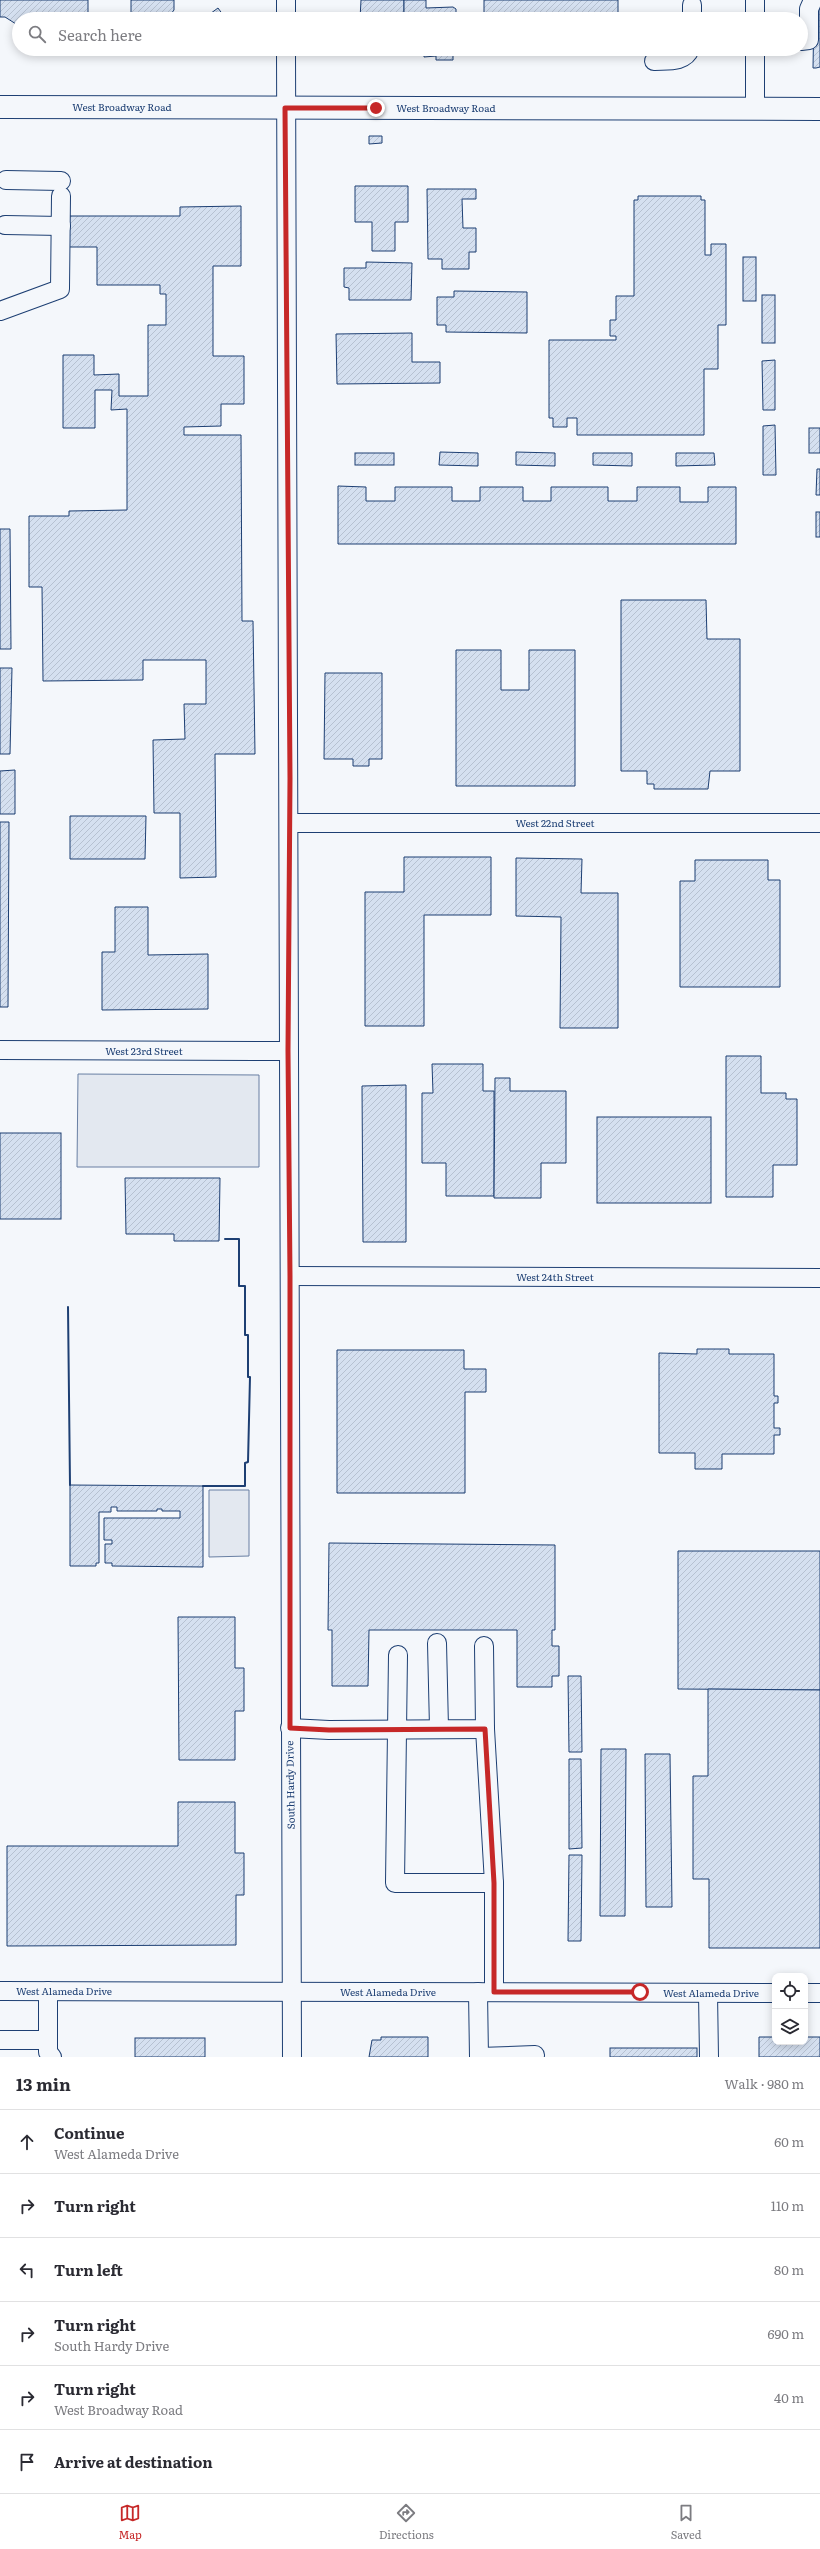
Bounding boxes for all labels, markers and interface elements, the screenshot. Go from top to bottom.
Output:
search box [12,12,808,56]
icon: search [26,23,48,45]
text: Search here [58,23,142,46]
street label: West Broadway Road [72,99,172,114]
route end [367,99,385,117]
street label: West Broadway Road [396,100,496,115]
street label: West 22nd Street [516,815,594,830]
street label: West 23rd Street [105,1043,183,1058]
street label: West 24th Street [516,1269,594,1284]
street label: South Hardy Drive [281,1741,298,1829]
map controls [772,1973,808,2045]
button: locate [772,1973,808,2009]
street label: West Alameda Drive [16,1983,112,1998]
route start [631,1983,649,2001]
street label: West Alameda Drive [340,1984,436,1999]
street label: West Alameda Drive [663,1985,759,2000]
button: layers [772,2009,808,2045]
text: 13 min [16,2071,71,2096]
text: Walk · 980 m [725,2074,804,2093]
text: Continue [54,2121,124,2144]
icon: ahead [16,2131,38,2153]
text: 60 m [774,2132,804,2151]
text: West Alameda Drive [54,2144,179,2163]
text: Turn right [54,2194,136,2217]
icon: right [16,2195,38,2217]
text: 110 m [771,2196,804,2215]
text: Turn left [54,2258,123,2281]
icon: left [16,2259,38,2281]
text: 80 m [774,2260,804,2279]
text: Turn right [54,2313,136,2336]
icon: right [16,2323,38,2345]
text: 690 m [767,2324,804,2343]
text: South Hardy Drive [54,2336,169,2355]
text: Turn right [54,2377,136,2400]
icon: right [16,2387,38,2409]
text: 40 m [774,2388,804,2407]
text: West Broadway Road [54,2400,183,2419]
text: Arrive at destination [54,2450,213,2473]
icon: arrive [16,2451,38,2473]
tab: Map [118,2502,142,2542]
tab: Directions [379,2502,434,2542]
tab: Saved [671,2502,701,2542]

